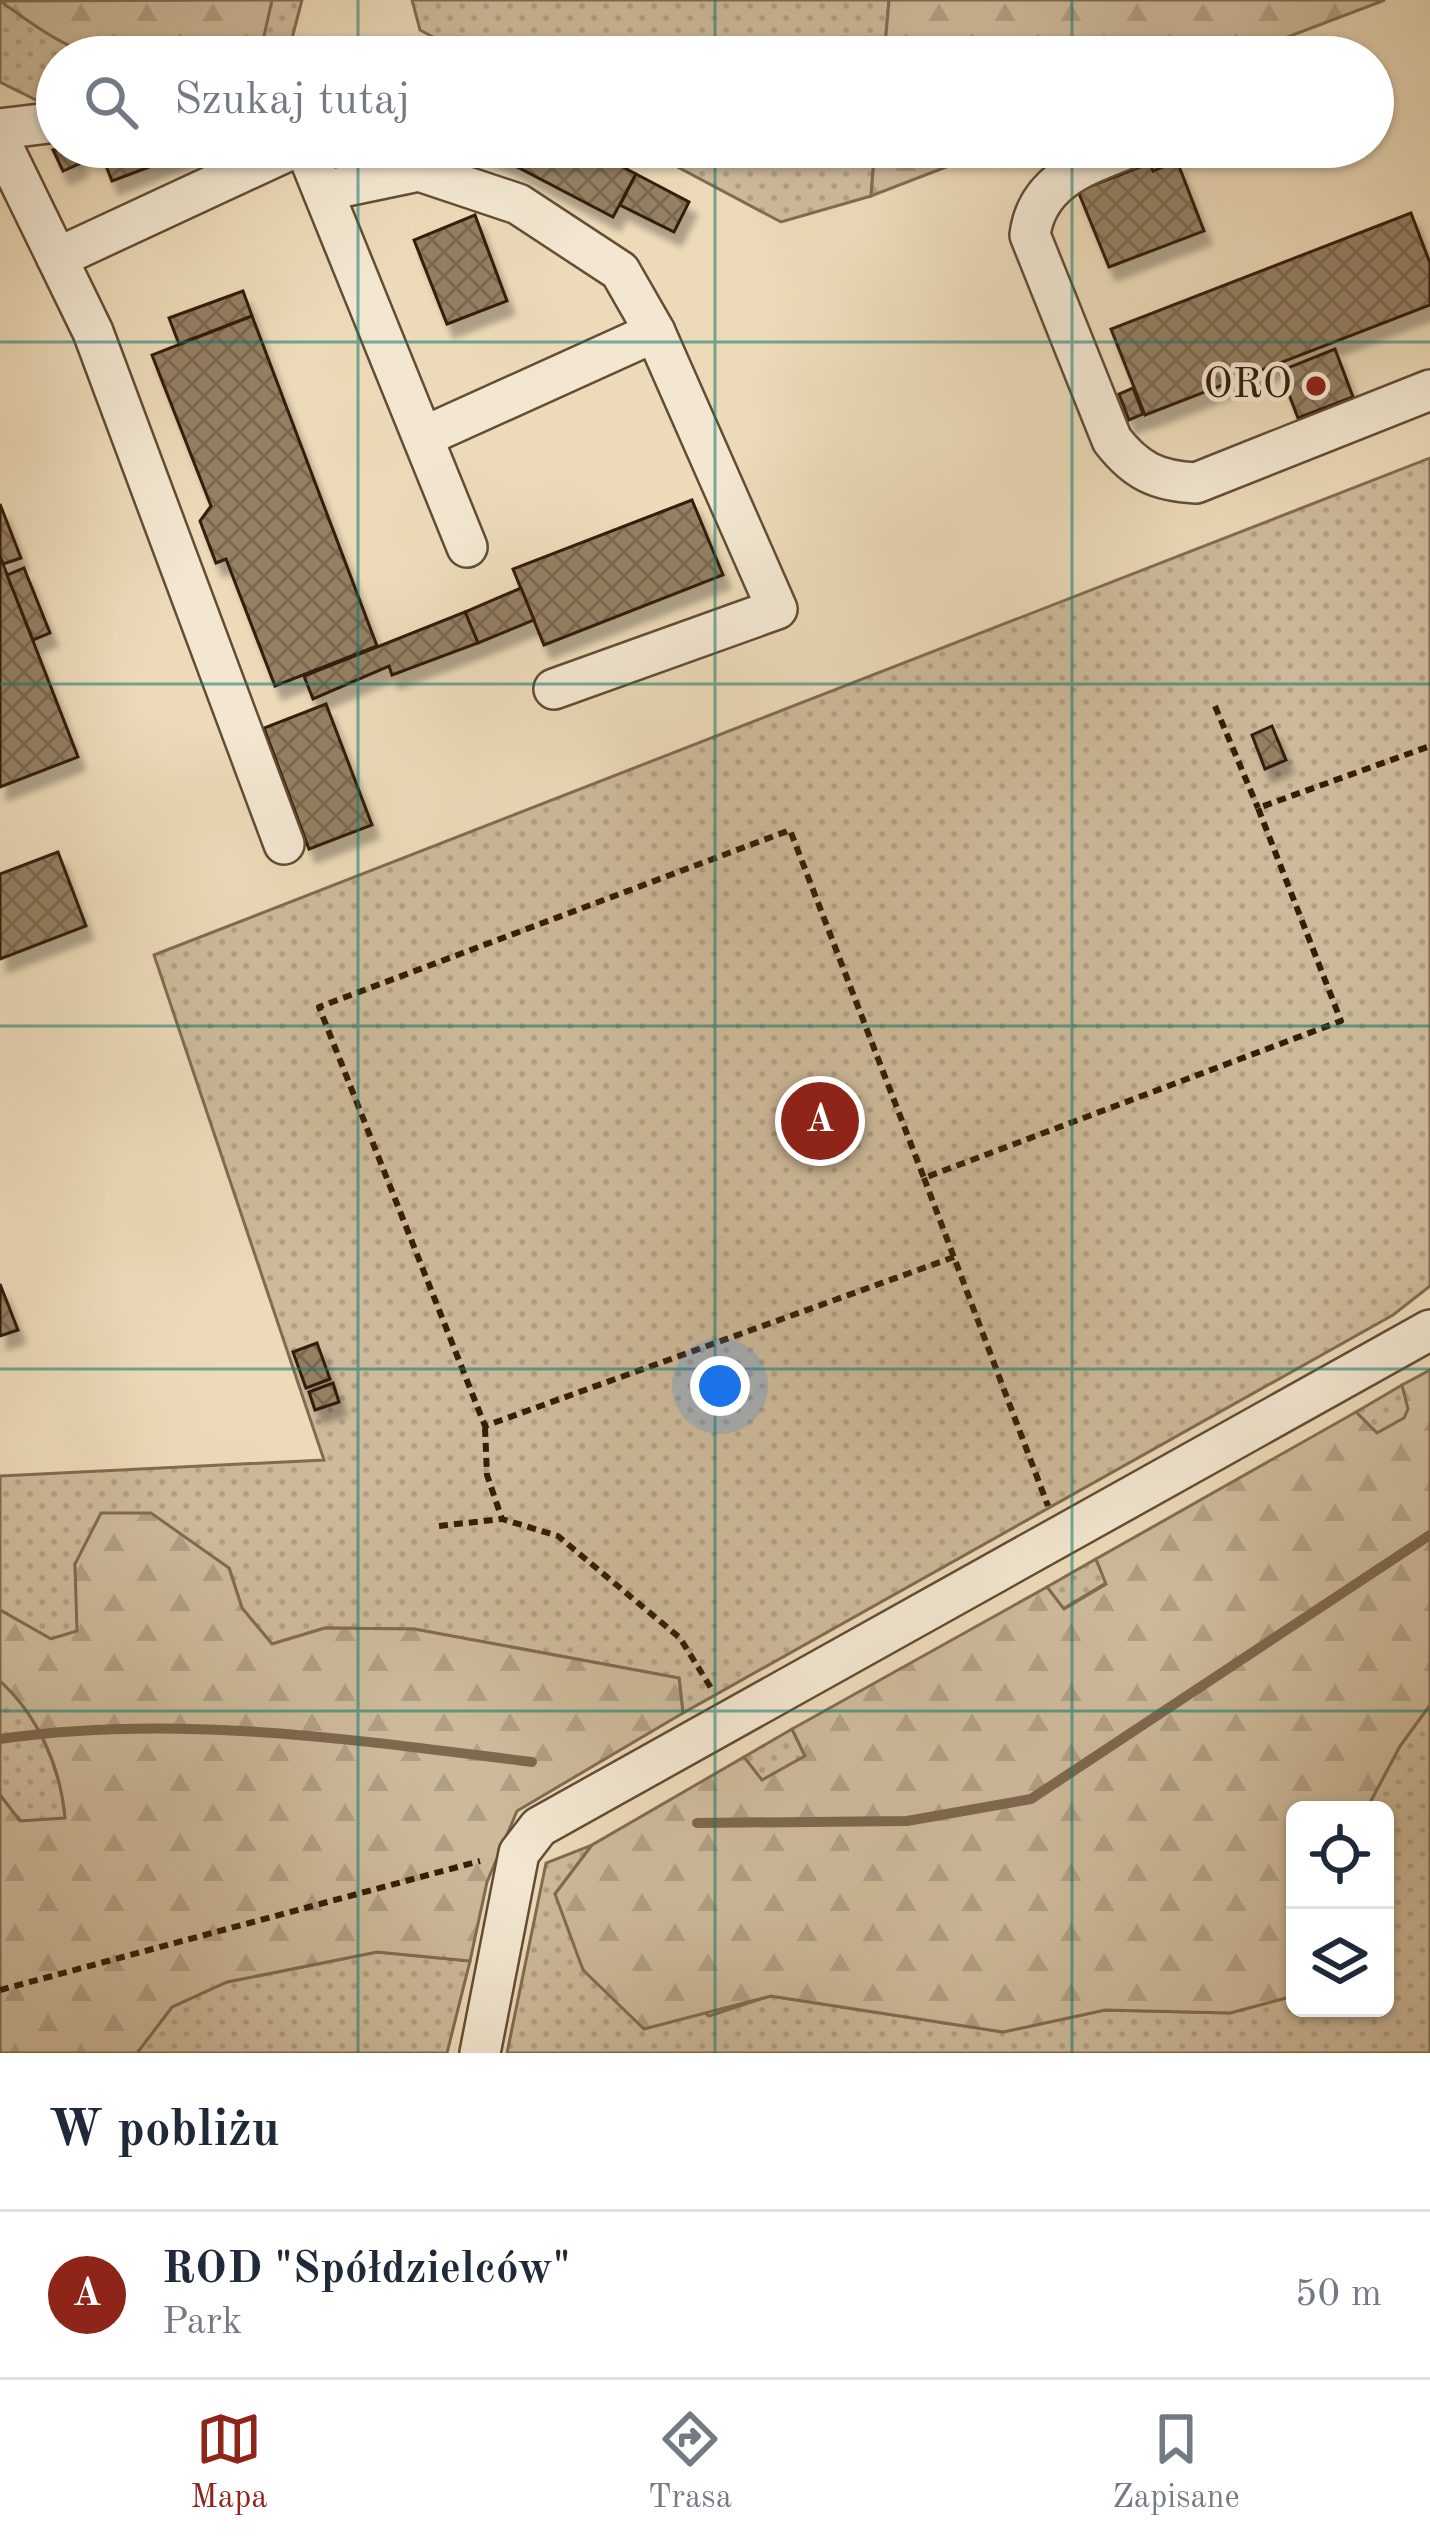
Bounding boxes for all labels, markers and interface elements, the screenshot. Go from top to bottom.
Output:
search box [36,36,1394,168]
icon: search [78,69,144,135]
text: Szukaj tutaj [174,79,411,124]
place label: ORO [1203,365,1292,407]
marker: ORO [1303,373,1329,399]
pin: A [781,1076,859,1166]
your location [690,1356,750,1416]
map controls [1286,1801,1394,2017]
button: locate [1286,1801,1394,1909]
button: layers [1286,1909,1394,2017]
text: W pobliżu [48,2106,280,2157]
text: ROD "Spółdzielców" [162,2248,571,2293]
text: A [72,2275,102,2314]
text: 50 m [1295,2275,1382,2314]
text: Park [162,2303,242,2342]
tab: Mapa [190,2406,268,2519]
tab: Trasa [648,2406,732,2519]
tab: Zapisane [1112,2406,1240,2519]

